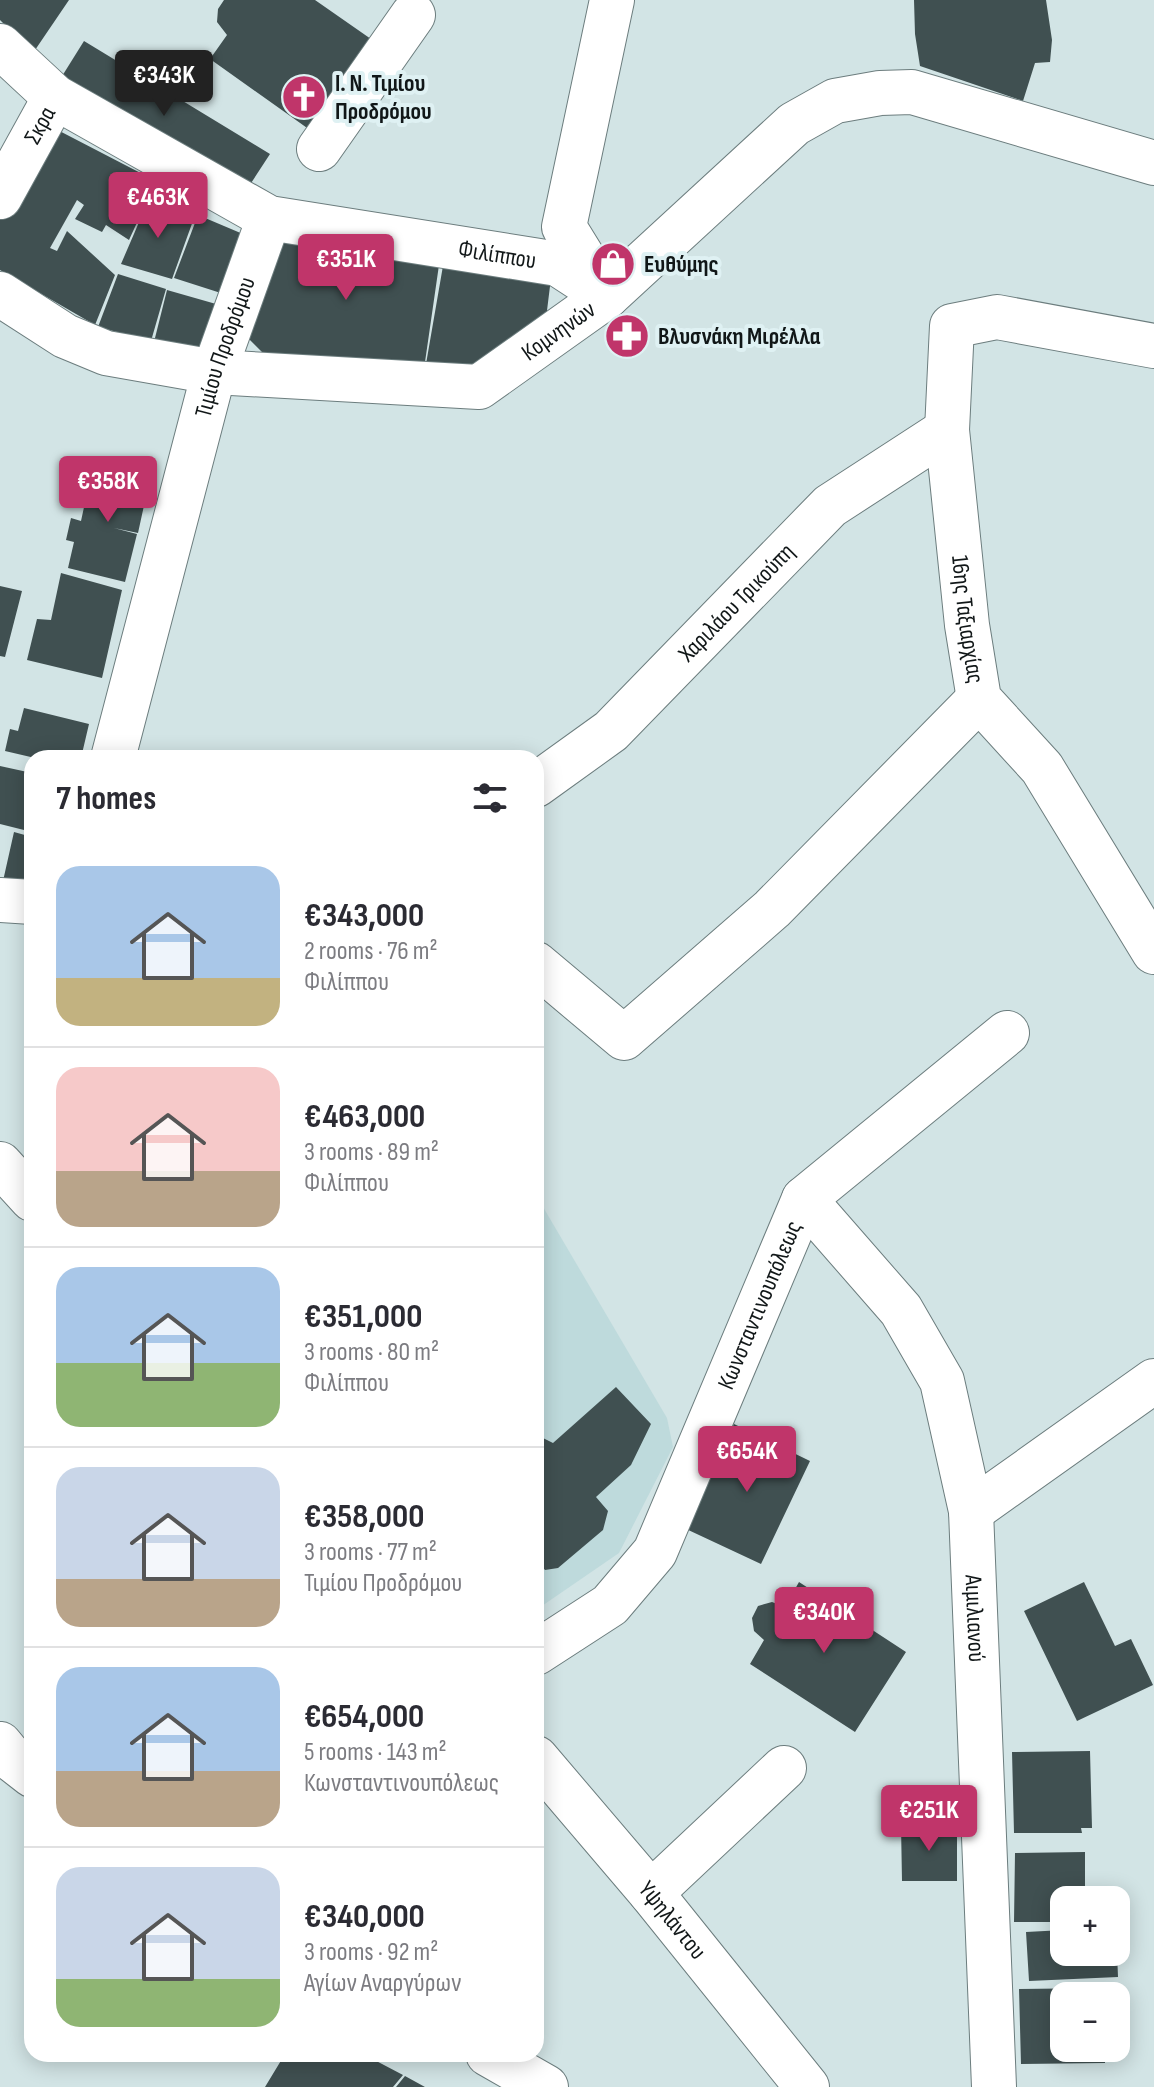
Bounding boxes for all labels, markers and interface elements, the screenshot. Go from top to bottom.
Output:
pin: €343K [108,50,220,118]
text: €343K [133,60,195,91]
place label: Ι. Ν. Τιμίου Προδρόμου [335,69,432,126]
church icon: Ι. Ν. Τιμίου Προδρόμου [280,73,328,121]
street label: Σκρα [18,101,61,149]
pin: €463K [102,172,214,240]
text: €463K [127,182,189,213]
pin: €351K [290,234,402,302]
street label: Φιλίππου [456,234,538,275]
shop icon: Ευθύμης [589,240,637,288]
text: €351K [316,244,376,275]
place label: Ευθύμης [644,250,718,279]
street label: Τιμίου Προδρόμου [188,273,261,420]
street label: Κομνηνών [516,295,601,367]
pharmacy icon: Βλυσνάκη Μιρέλλα [603,312,651,360]
place label: Βλυσνάκη Μιρέλλα [658,322,821,351]
pin: €358K [52,456,164,524]
text: €358K [77,466,139,497]
street label: Χαριλάου Τρικούπη [671,537,800,668]
street label: 16ης Ταξιαρχίας [945,554,991,685]
icon: filters [468,776,512,820]
text: 7 homes [56,778,156,819]
text: €343,000 [304,895,424,936]
icon: home [120,898,216,994]
text: 2 rooms · 76 m² [304,936,438,967]
text: Φιλίππου [304,967,389,998]
text: €463,000 [304,1096,425,1137]
icon: home [120,1099,216,1195]
text: 3 rooms · 89 m² [304,1137,439,1168]
text: Φιλίππου [304,1168,389,1199]
street label: Κωνσταντινουπόλεως [711,1216,808,1393]
text: €351,000 [304,1296,422,1337]
icon: home [120,1299,216,1395]
text: 3 rooms · 80 m² [304,1337,439,1368]
text: Φιλίππου [304,1368,389,1399]
pin: €654K [691,1426,803,1494]
text: €654K [716,1436,778,1467]
text: €358,000 [304,1496,424,1537]
icon: home [120,1499,216,1595]
text: 3 rooms · 77 m² [304,1537,437,1568]
text: Τιμίου Προδρόμου [304,1568,462,1599]
street label: Αιμιλιανού [959,1573,992,1663]
pin: €340K [768,1587,880,1655]
text: €340K [793,1597,855,1628]
text: €654,000 [304,1696,424,1737]
icon: home [120,1699,216,1795]
text: 5 rooms · 143 m² [304,1737,447,1768]
text: Κωνσταντινουπόλεως [304,1768,499,1799]
pin: €251K [873,1785,985,1853]
text: €251K [899,1795,959,1826]
street label: Υψηλάντου [633,1875,713,1965]
map controls [1050,1886,1130,2062]
button: + [1050,1886,1130,1966]
text: €340,000 [304,1896,425,1937]
icon: home [120,1899,216,1995]
text: 3 rooms · 92 m² [304,1937,438,1968]
text: Αγίων Αναργύρων [304,1968,461,1999]
button: − [1050,1982,1130,2062]

